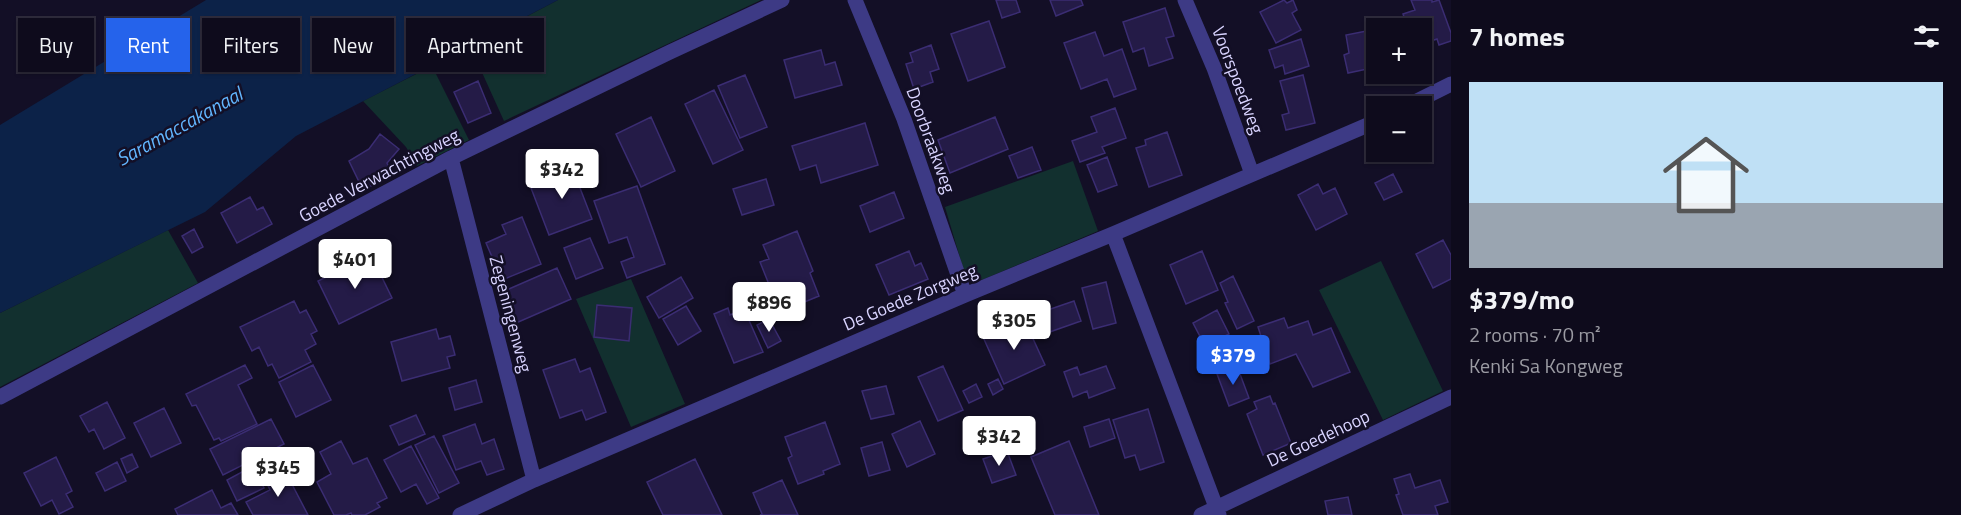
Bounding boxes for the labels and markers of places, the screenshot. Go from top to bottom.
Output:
pin: $342 [526,149,598,200]
pin: $401 [319,239,391,290]
pin: $896 [733,282,805,333]
pin: $305 [978,300,1050,351]
pin: $379 [1197,335,1269,386]
pin: $342 [963,416,1035,467]
pin: $345 [242,447,314,498]

